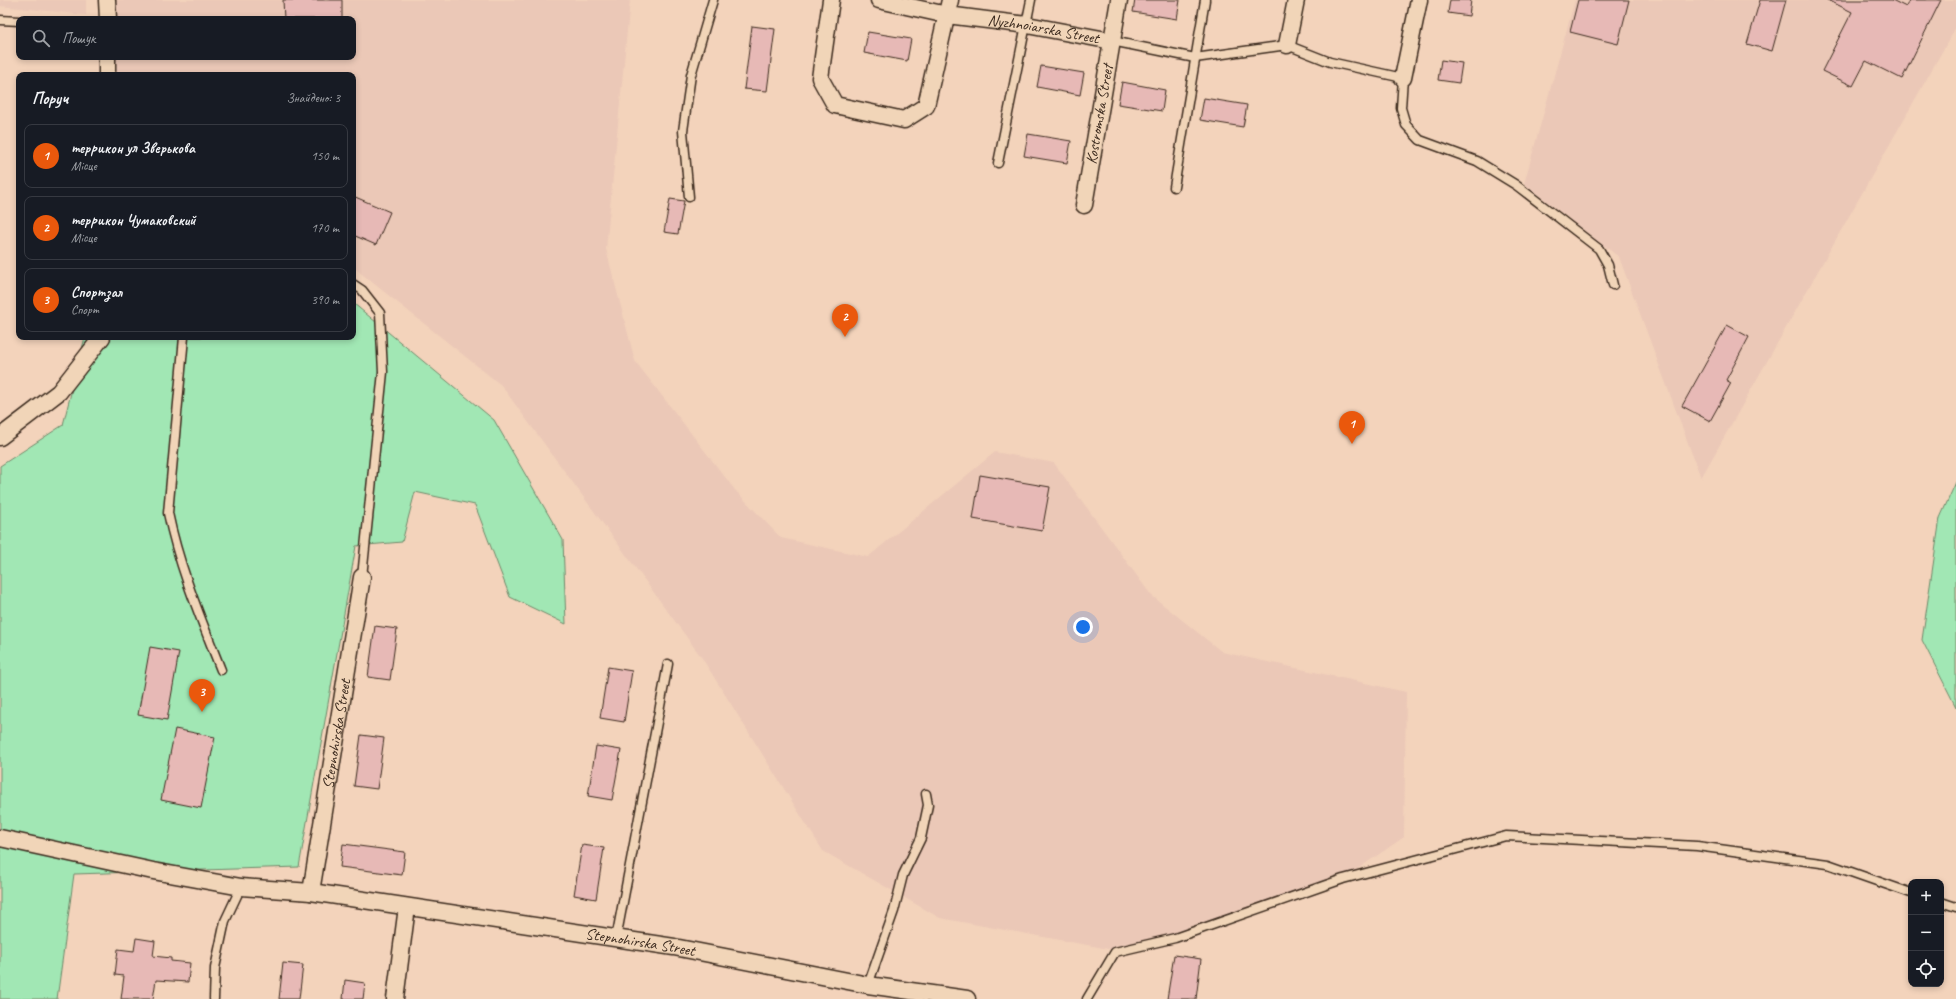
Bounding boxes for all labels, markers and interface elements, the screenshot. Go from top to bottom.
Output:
street label: Nyzhnoiarska Street [987,10,1102,49]
search box [16,16,356,60]
icon: search [30,27,52,49]
text: Пошук [62,29,95,48]
street label: Kostromska Street [1081,60,1118,166]
text: Поруч [32,88,68,109]
text: Знайдено: 3 [286,90,340,106]
text: террикон ул Зверькова [71,139,195,158]
text: 1 [43,148,49,164]
text: 150 m [311,148,339,164]
text: Місце [71,158,97,174]
text: террикон Чумаковский [71,211,196,230]
text: 2 [43,220,49,236]
text: 170 m [311,220,339,236]
text: Місце [71,230,97,246]
text: Спортзал [71,283,122,302]
text: 3 [43,292,49,308]
text: 390 m [311,292,339,308]
text: Спорт [71,302,99,318]
pin: 2 [832,304,858,337]
pin: 1 [1339,411,1365,444]
your location [1073,617,1093,637]
street label: Stepnohirska Street [318,676,356,790]
pin: 3 [189,679,215,712]
map controls [1908,879,1944,987]
button: + [1908,879,1944,915]
button: − [1908,915,1944,951]
street label: Stepnohirska Street [584,924,698,961]
button: locate [1908,951,1944,987]

